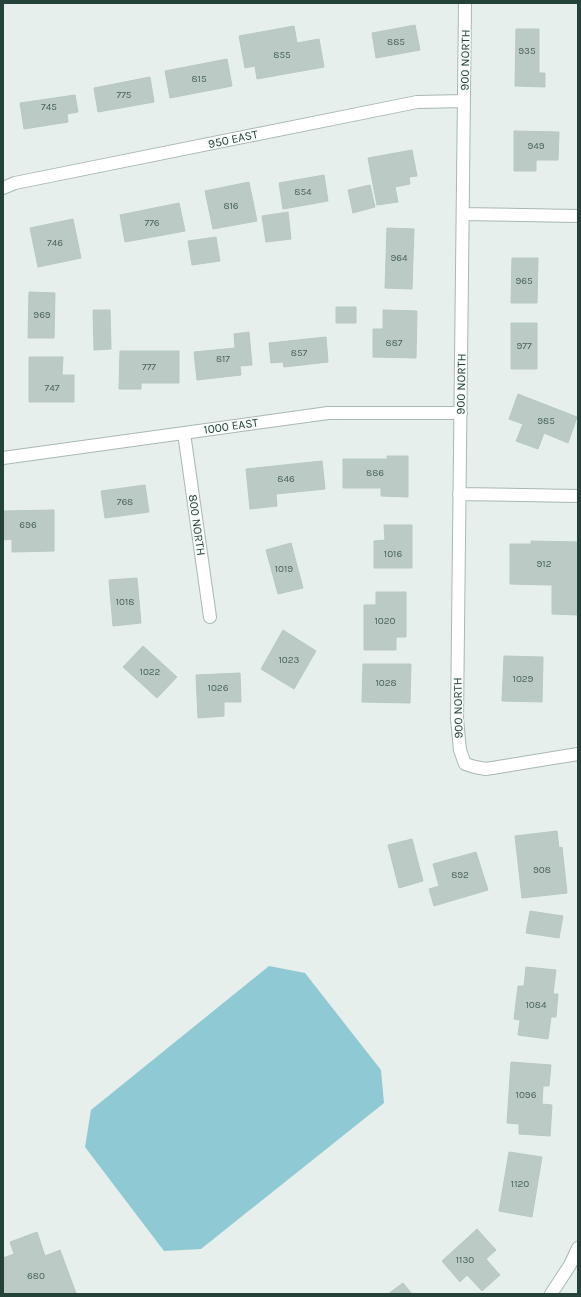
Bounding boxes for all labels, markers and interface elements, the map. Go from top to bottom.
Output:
street label: 900 NORTH [457,29,473,91]
house number: 885 [387,36,405,48]
house number: 935 [518,45,536,57]
house number: 855 [273,49,291,61]
house number: 815 [191,73,207,85]
house number: 775 [116,89,132,101]
house number: 745 [41,101,57,113]
street label: 950 EAST [207,127,259,151]
house number: 949 [527,140,545,152]
house number: 854 [294,186,312,198]
house number: 816 [223,200,239,212]
house number: 776 [144,217,160,229]
house number: 746 [47,237,63,249]
house number: 964 [390,252,408,264]
house number: 965 [515,275,533,287]
house number: 969 [33,309,51,321]
house number: 887 [386,337,403,349]
house number: 977 [516,340,532,352]
house number: 857 [291,347,308,359]
house number: 817 [216,353,230,365]
street label: 900 NORTH [453,353,469,415]
house number: 777 [142,361,156,373]
house number: 747 [45,382,60,394]
street label: 1000 EAST [203,415,259,437]
house number: 985 [537,415,555,427]
house number: 886 [366,467,384,479]
house number: 846 [277,473,295,485]
street label: 800 NORTH [186,493,208,557]
house number: 768 [117,496,133,508]
house number: 696 [19,519,37,531]
house number: 1016 [384,548,402,560]
house number: 912 [537,558,552,570]
house number: 1019 [275,563,293,575]
house number: 1018 [116,596,134,608]
house number: 1020 [375,615,396,627]
house number: 1023 [279,654,300,666]
house number: 1022 [140,666,161,678]
house number: 1029 [513,673,534,685]
house number: 1028 [375,677,397,689]
street label: 900 NORTH [450,677,466,739]
house number: 1026 [208,682,229,694]
house number: 908 [533,864,551,876]
house number: 892 [451,869,469,881]
house number: 1084 [526,999,547,1011]
house number: 1096 [516,1089,537,1101]
house number: 1120 [511,1178,529,1190]
house number: 1130 [456,1254,474,1266]
house number: 680 [27,1270,45,1282]

